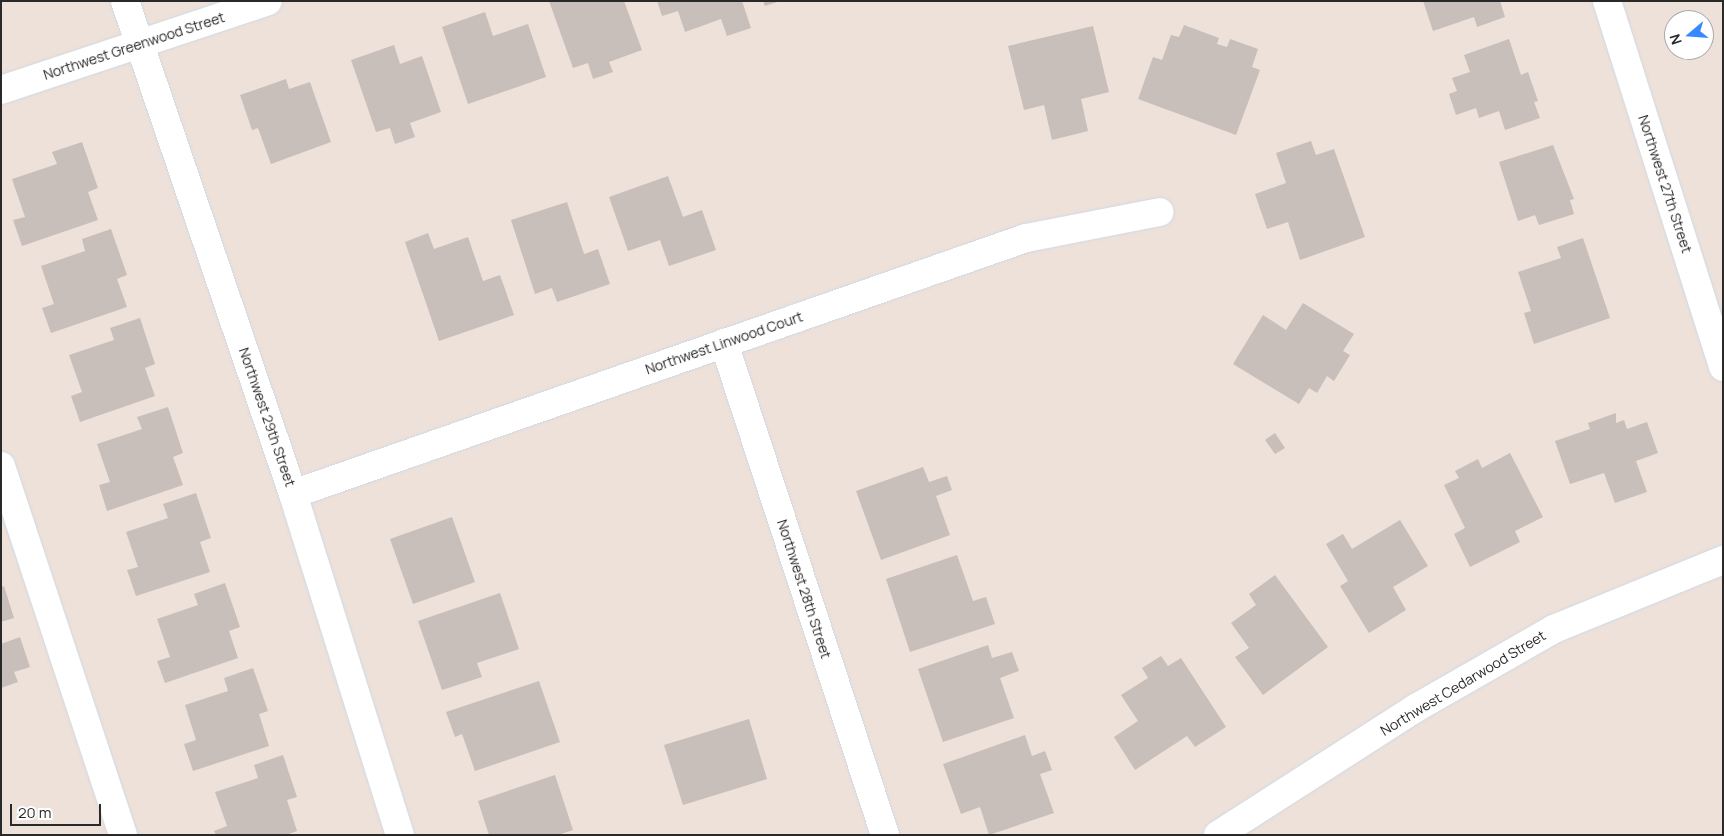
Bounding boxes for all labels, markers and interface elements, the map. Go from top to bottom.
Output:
street label: Northwest Greenwood Street [41,9,227,83]
north arrow [1664,10,1714,60]
text: N [1665,32,1686,47]
street label: Northwest 27th Street [1635,113,1695,255]
street label: Northwest Linwood Court [643,308,805,378]
street label: Northwest 29th Street [235,345,299,489]
street label: Northwest 28th Street [774,517,834,661]
street label: Northwest Cedarwood Street [1377,627,1549,739]
scale bar [12,794,104,826]
text: 20 m [18,802,51,823]

